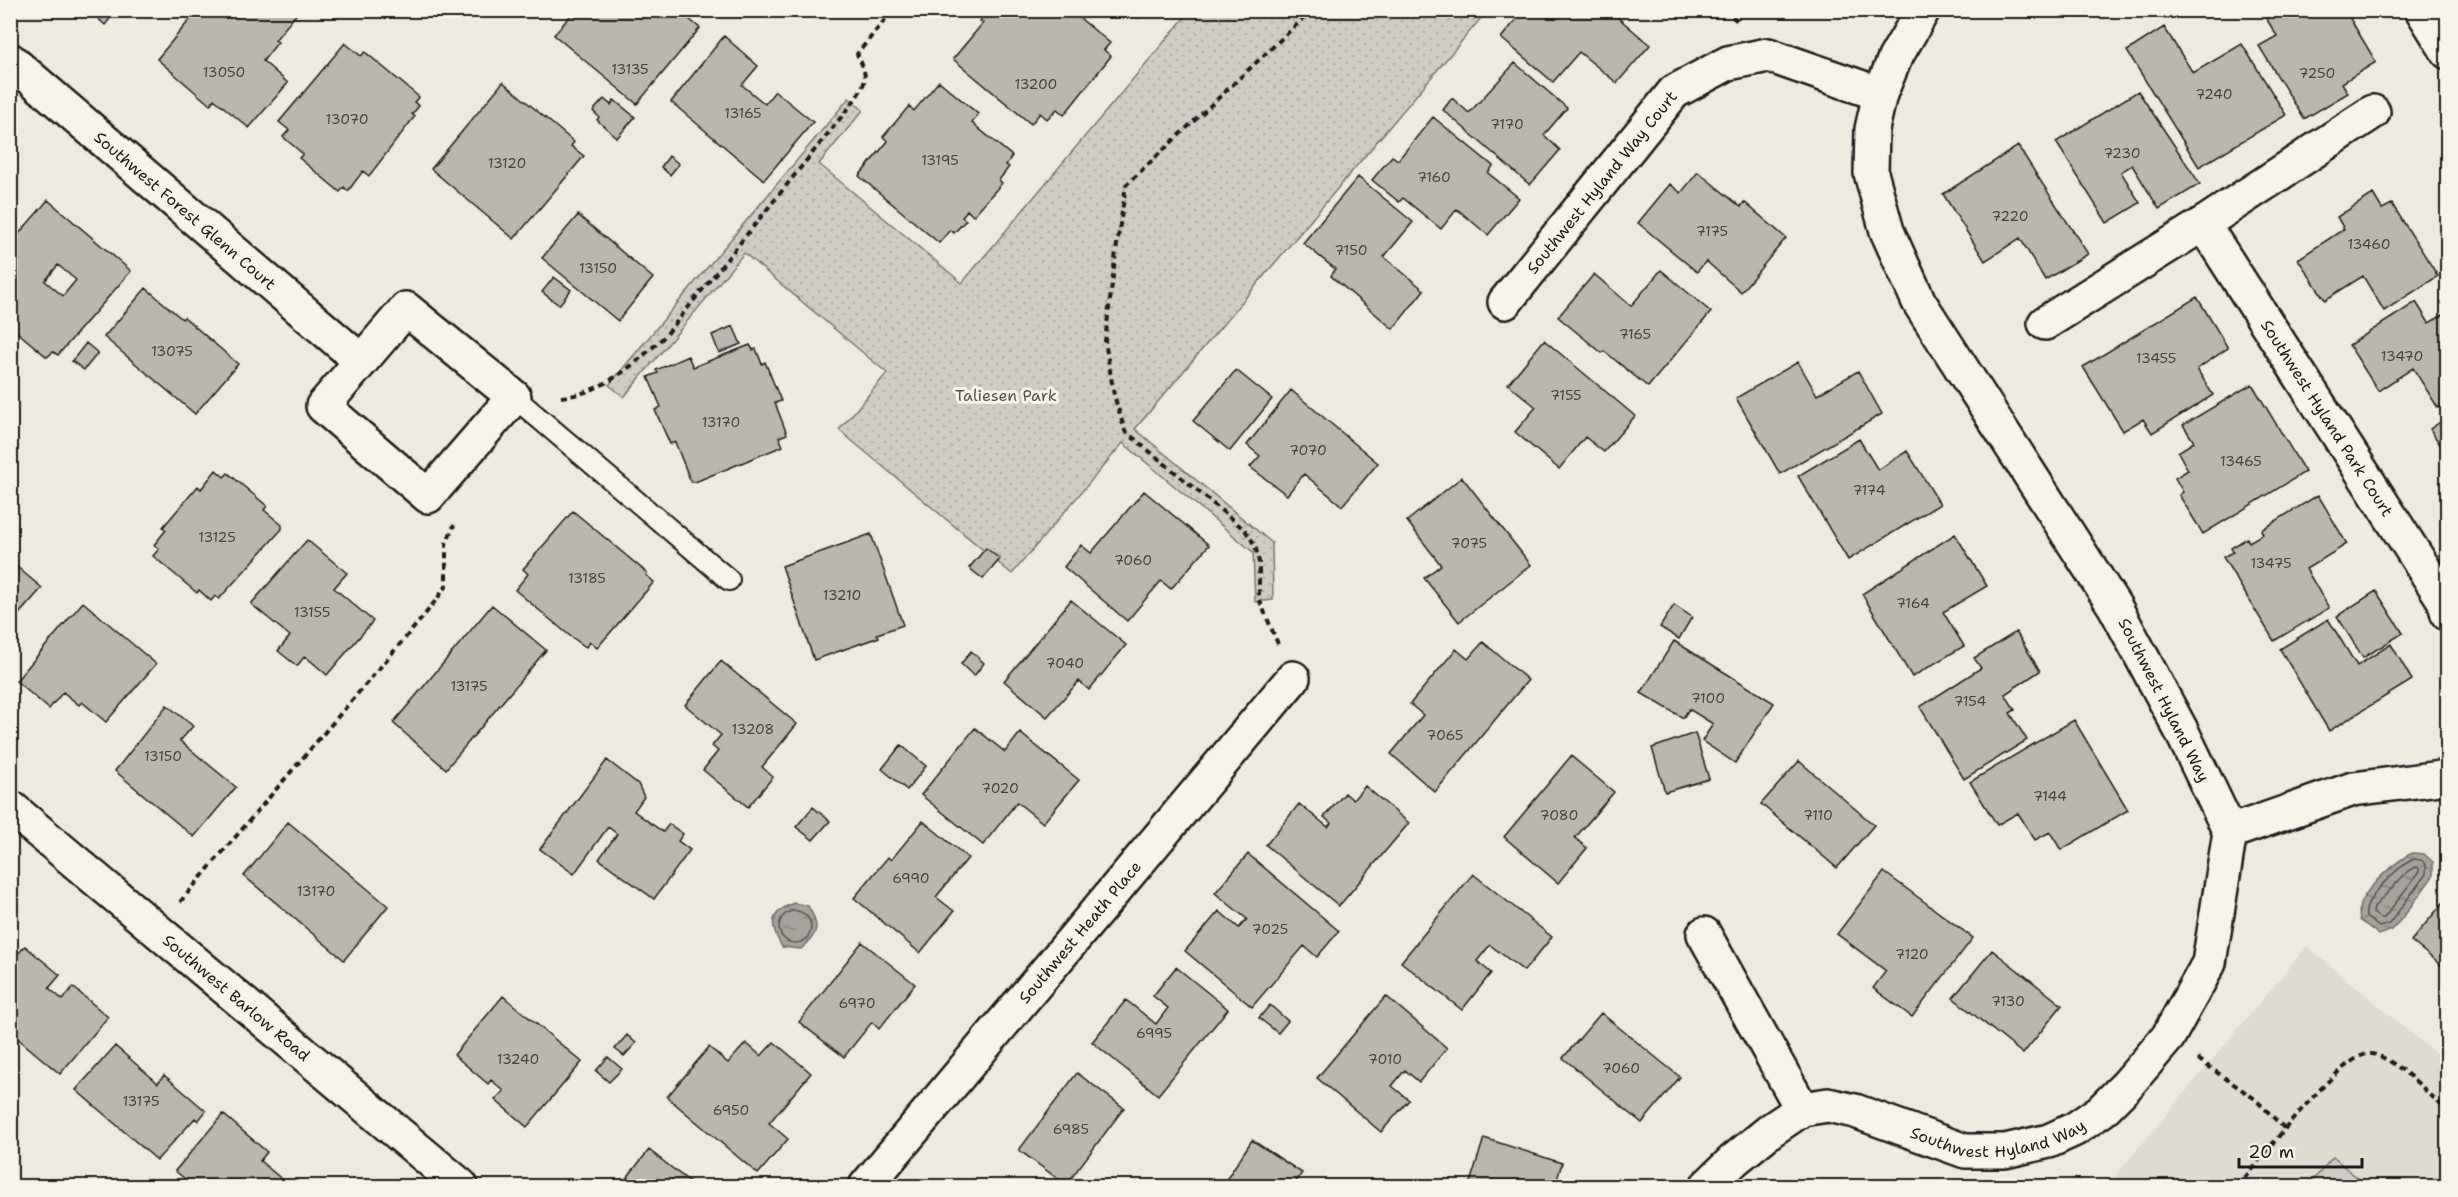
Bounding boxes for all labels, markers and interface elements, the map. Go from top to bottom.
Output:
house number: 13135 [611,60,649,78]
house number: 13050 [203,63,245,81]
house number: 7250 [2299,64,2335,82]
house number: 13200 [1015,75,1057,93]
house number: 7240 [2195,85,2233,103]
street label: Southwest Hyland Way Court [1522,86,1682,278]
house number: 13165 [724,104,762,122]
house number: 13070 [325,110,369,128]
house number: 7170 [1490,115,1524,133]
street label: Southwest Forest Glenn Court [90,127,281,294]
house number: 7230 [2103,144,2141,162]
house number: 13195 [921,151,959,169]
house number: 13120 [488,154,526,172]
house number: 7160 [1417,168,1451,186]
house number: 7220 [1992,207,2028,225]
house number: 7175 [1696,222,1728,240]
house number: 13460 [2347,235,2391,253]
house number: 7150 [1335,241,1367,259]
house number: 13150 [579,259,617,277]
street label: Southwest Hyland Park Court [2257,316,2398,520]
house number: 7165 [1619,325,1651,343]
house number: 13075 [151,342,193,360]
house number: 13470 [2381,347,2423,365]
house number: 13455 [2136,349,2176,367]
park label: Taliesen Park [955,385,1057,406]
house number: 7155 [1550,386,1582,404]
house number: 13170 [702,413,740,431]
house number: 7070 [1289,441,1327,459]
house number: 13465 [2220,452,2262,470]
house number: 7174 [1852,481,1886,499]
house number: 13125 [198,528,236,546]
house number: 7075 [1451,534,1487,552]
house number: 7060 [1114,551,1152,569]
house number: 13475 [2250,554,2292,572]
house number: 13185 [568,569,606,587]
house number: 13210 [823,586,861,604]
house number: 7164 [1896,594,1930,612]
house number: 13155 [294,603,330,621]
street label: Southwest Hyland Way [2114,615,2214,785]
house number: 7040 [1046,654,1084,672]
house number: 13175 [450,677,488,695]
house number: 7100 [1691,689,1725,707]
house number: 7154 [1954,692,1987,710]
house number: 13208 [732,720,774,738]
house number: 7065 [1427,726,1463,744]
house number: 13150 [144,747,182,765]
house number: 7020 [981,779,1019,797]
house number: 7144 [2033,787,2067,805]
house number: 7080 [1540,806,1578,824]
house number: 7110 [1803,806,1833,824]
street label: Southwest Heath Place [1014,856,1146,1007]
house number: 6990 [892,869,930,887]
house number: 13170 [297,882,335,900]
house number: 7025 [1252,920,1288,938]
street label: Southwest Barlow Road [159,929,315,1065]
house number: 7120 [1895,945,1929,963]
house number: 7130 [1991,992,2025,1010]
house number: 6970 [839,994,875,1012]
house number: 6995 [1136,1024,1172,1042]
house number: 13240 [497,1050,539,1068]
house number: 7010 [1368,1050,1402,1068]
house number: 7060 [1602,1059,1640,1077]
house number: 13175 [122,1092,160,1110]
house number: 6950 [713,1101,749,1119]
street label: Southwest Hyland Way [1908,1115,2089,1162]
house number: 6985 [1053,1120,1089,1138]
scale bar [2239,1131,2362,1169]
text: 20 m [2248,1140,2294,1164]

